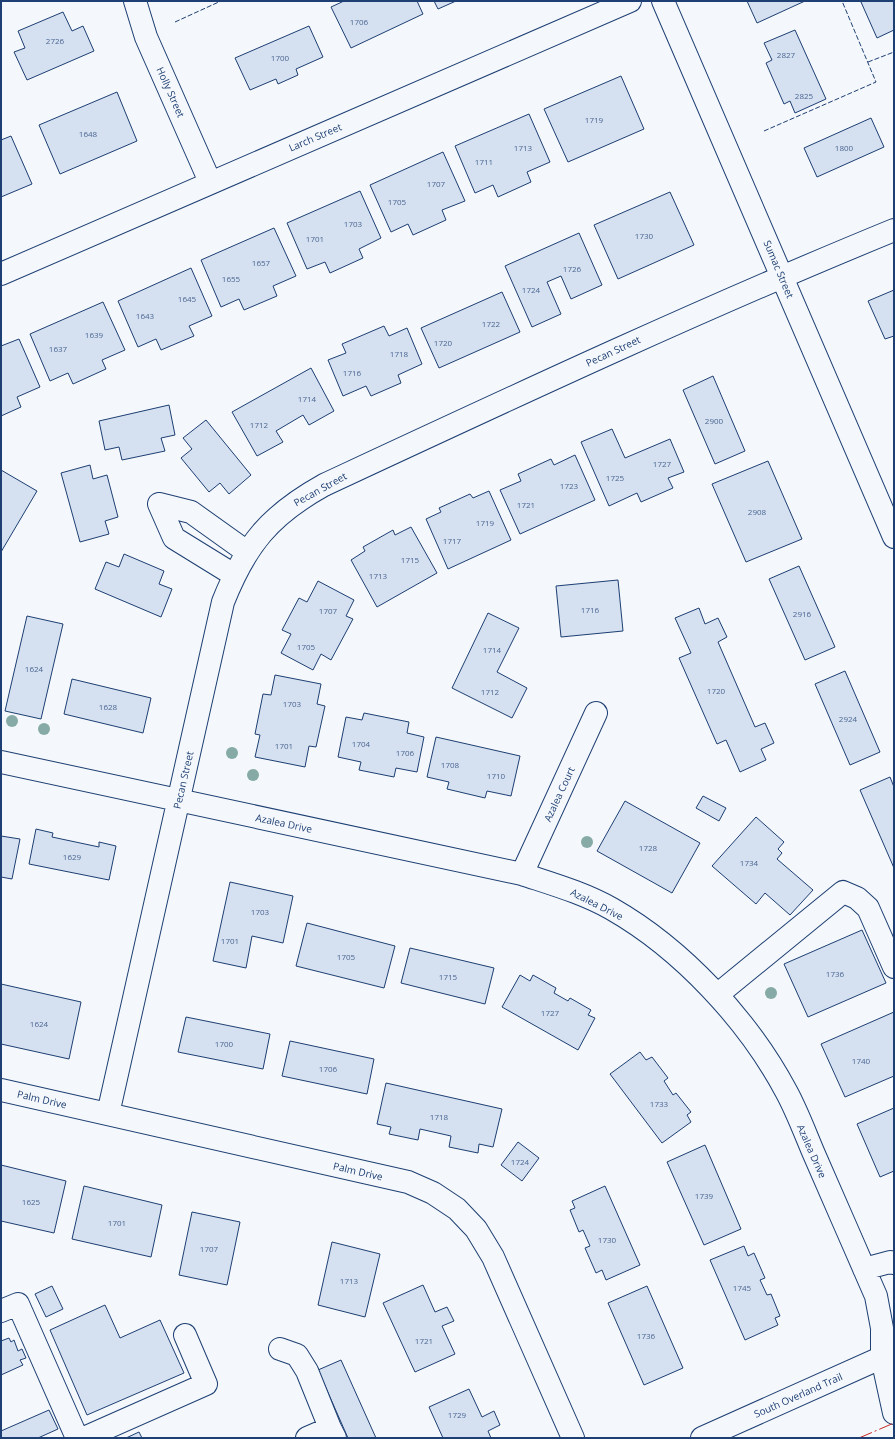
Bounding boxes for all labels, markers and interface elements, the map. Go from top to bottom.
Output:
house number: 1706 [350,16,369,27]
house number: 2726 [46,35,65,46]
house number: 2827 [777,49,796,60]
house number: 1700 [271,52,290,63]
street label: Holly Street [154,64,189,120]
house number: 2825 [795,90,814,101]
house number: 1719 [585,114,604,125]
street label: Larch Street [286,119,344,154]
house number: 1648 [79,128,98,139]
house number: 1713 [514,142,533,153]
house number: 1800 [835,142,854,153]
house number: 1711 [475,156,493,167]
house number: 1707 [427,178,446,189]
house number: 1705 [388,196,407,207]
house number: 1703 [344,218,363,229]
house number: 1730 [635,230,654,241]
house number: 1701 [306,233,324,244]
street label: Sumac Street [760,238,798,301]
house number: 1657 [252,257,271,268]
house number: 1726 [563,263,582,274]
house number: 1655 [222,273,241,284]
house number: 1724 [522,284,541,295]
house number: 1645 [178,293,197,304]
house number: 1643 [136,310,155,321]
house number: 1722 [482,318,501,329]
house number: 1639 [85,329,104,340]
street label: Pecan Street [583,332,643,370]
house number: 1720 [434,337,453,348]
house number: 1637 [49,343,68,354]
house number: 1718 [390,348,409,359]
house number: 1716 [343,367,362,378]
house number: 1714 [298,393,317,404]
house number: 2900 [705,415,724,426]
house number: 1712 [250,419,269,430]
house number: 1727 [653,458,672,469]
street label: Pecan Street [291,468,349,509]
house number: 1725 [606,472,625,483]
house number: 1723 [560,480,579,491]
house number: 1721 [517,499,535,510]
house number: 2908 [748,506,767,517]
house number: 1719 [476,517,495,528]
house number: 1717 [443,535,462,546]
house number: 1715 [401,554,420,565]
house number: 1713 [369,570,388,581]
house number: 1716 [581,604,600,615]
house number: 1707 [319,605,338,616]
house number: 2916 [793,608,812,619]
house number: 1705 [297,641,316,652]
house number: 1714 [483,644,502,655]
house number: 1624 [25,663,44,674]
house number: 1720 [707,685,726,696]
house number: 1712 [481,686,500,697]
house number: 1703 [283,698,302,709]
house number: 1628 [99,701,118,712]
house number: 2924 [839,713,858,724]
house number: 1704 [352,738,371,749]
house number: 1701 [275,740,293,751]
house number: 1706 [396,747,415,758]
street label: Pecan Street [170,749,197,810]
house number: 1708 [441,759,460,770]
street label: Azalea Court [540,764,578,824]
house number: 1710 [487,770,506,781]
street label: Azalea Drive [254,810,314,836]
house number: 1728 [639,842,658,853]
house number: 1629 [63,851,82,862]
house number: 1734 [740,857,759,868]
street label: Azalea Drive [568,885,626,923]
house number: 1703 [251,906,270,917]
house number: 1701 [221,935,239,946]
house number: 1705 [337,951,356,962]
house number: 1736 [826,968,845,979]
house number: 1715 [439,971,458,982]
house number: 1727 [541,1007,560,1018]
house number: 1624 [30,1018,49,1029]
house number: 1700 [215,1038,234,1049]
house number: 1740 [852,1055,871,1066]
house number: 1706 [319,1063,338,1074]
street label: Palm Drive [16,1087,69,1112]
house number: 1733 [650,1098,669,1109]
house number: 1718 [430,1111,449,1122]
street label: Azalea Drive [794,1122,830,1180]
house number: 1724 [511,1156,530,1167]
street label: Palm Drive [332,1159,385,1184]
house number: 1739 [695,1190,714,1201]
house number: 1625 [22,1196,41,1207]
house number: 1701 [108,1217,126,1228]
house number: 1730 [598,1234,617,1245]
house number: 1707 [200,1243,219,1254]
house number: 1713 [340,1275,359,1286]
house number: 1745 [733,1282,752,1293]
house number: 1736 [637,1330,656,1341]
house number: 1721 [415,1335,433,1346]
street label: South Overland Trail [752,1369,844,1421]
house number: 1729 [448,1409,467,1420]

